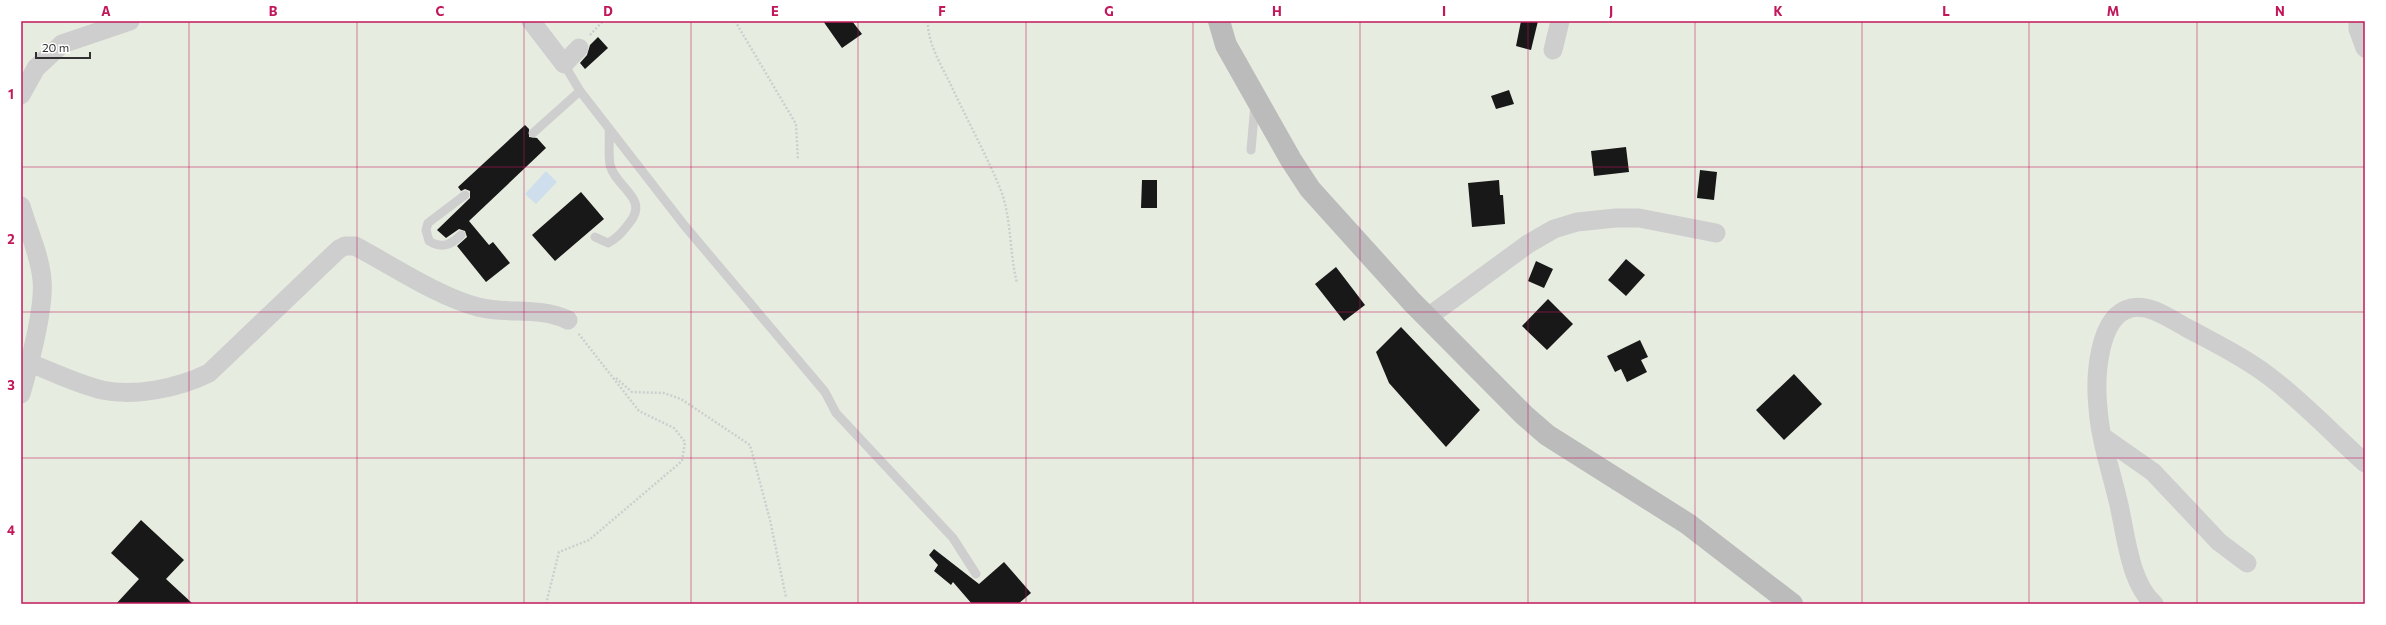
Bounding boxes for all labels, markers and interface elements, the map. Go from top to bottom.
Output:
text: A [101,3,111,19]
text: B [269,3,278,19]
text: C [436,3,445,19]
text: D [603,3,613,19]
text: E [771,3,779,19]
text: F [938,3,946,19]
text: G [1104,3,1114,19]
text: H [1272,3,1282,19]
text: I [1442,3,1446,19]
text: J [1609,3,1613,19]
text: K [1773,3,1783,19]
text: L [1942,3,1950,19]
text: M [2107,3,2119,19]
text: N [2275,3,2285,19]
scale bar [36,34,90,60]
text: 20 m [42,40,69,54]
text: 1 [8,86,14,102]
text: 2 [7,231,15,247]
text: 3 [7,377,15,393]
text: 4 [7,522,15,538]

